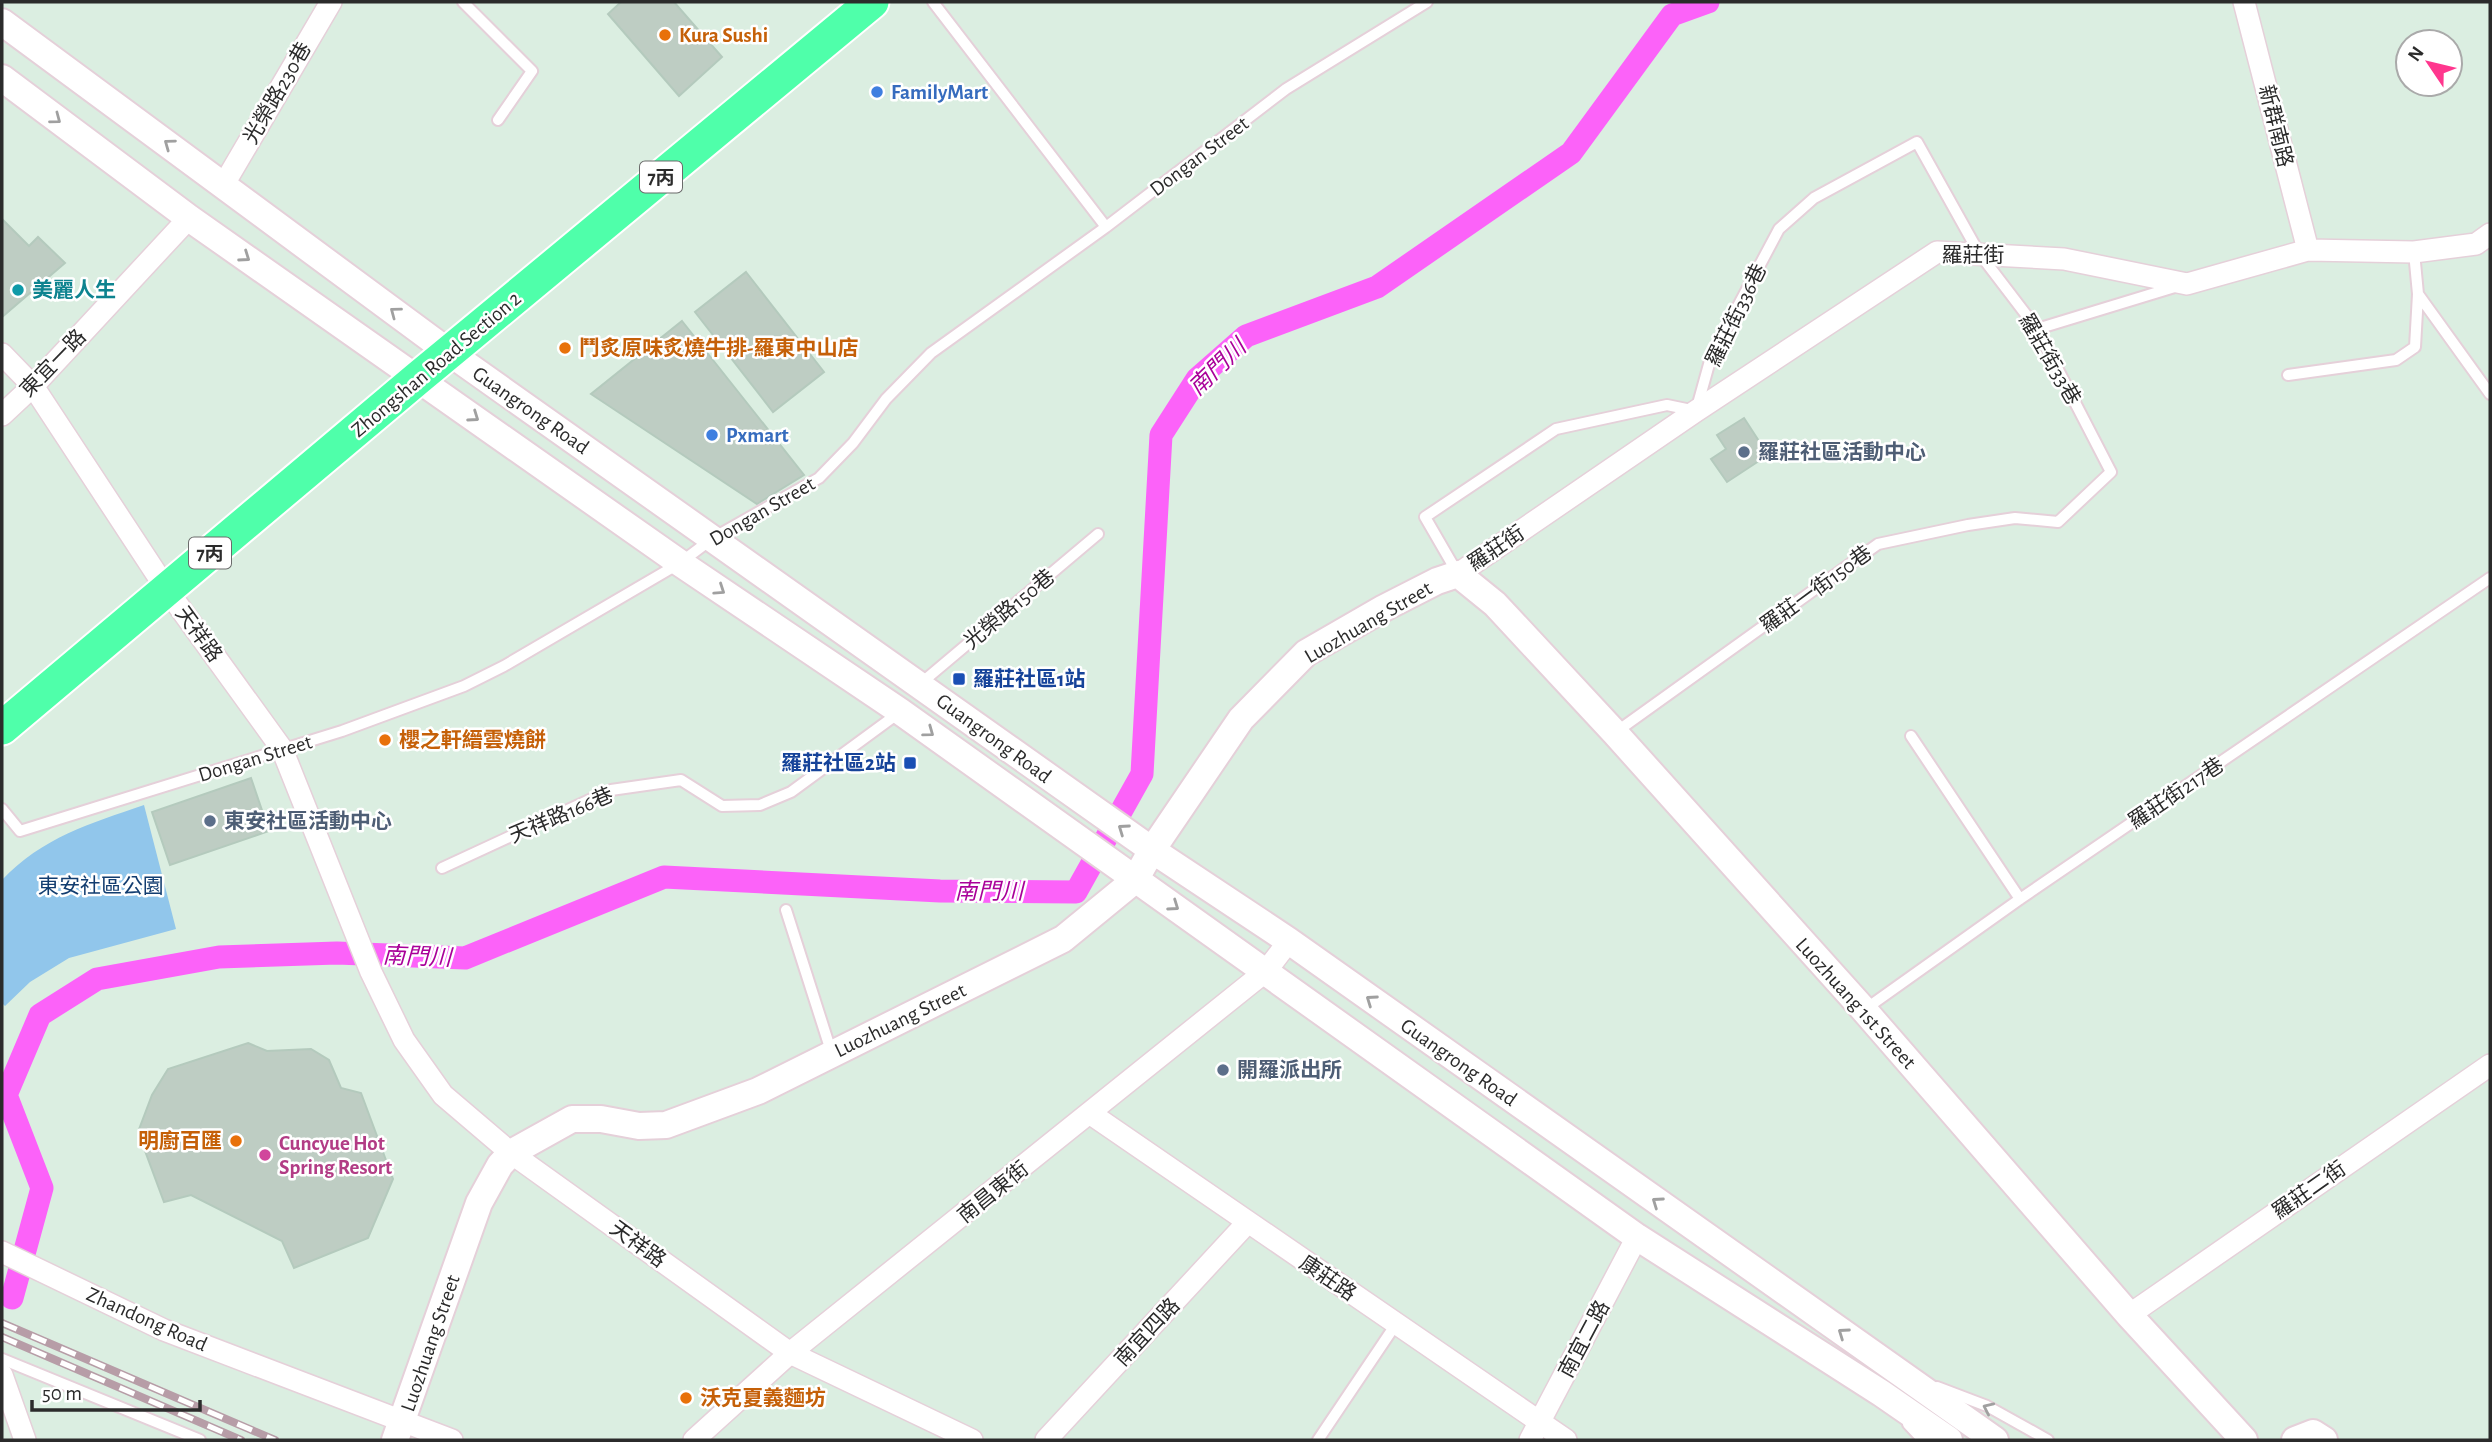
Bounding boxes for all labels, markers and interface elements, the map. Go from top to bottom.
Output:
place label: Kura Sushi [679,25,768,46]
marker: Kura Sushi [657,27,673,43]
north arrow [2394,28,2464,98]
street label: 光榮路230巷 [239,38,315,148]
text: N [2405,43,2428,65]
place label: FamilyMart [891,82,988,103]
street label: 新群南路 [2255,83,2297,169]
marker: FamilyMart [869,84,885,100]
one-way arrow [49,110,61,123]
street label: Dongan Street [1146,112,1253,200]
one-way arrow [164,140,177,152]
road number: 7丙 [640,162,682,192]
street label: 羅莊街 [1942,244,2005,266]
one-way arrow [237,249,250,261]
street label: 羅莊街336巷 [1702,260,1770,370]
place label: 美麗人生 [32,279,116,301]
marker: 美麗人生 [10,282,26,298]
street label: Zhongshan Road Section 2 [348,288,525,441]
one-way arrow [390,308,403,321]
street label: 羅莊街33巷 [2015,310,2085,408]
street label: 東宜一路 [16,325,90,401]
water label: 南門川 [1184,332,1253,400]
place label: 鬥炙原味炙燒牛排-羅東中山店 [579,337,858,359]
marker: 鬥炙原味炙燒牛排-羅東中山店 [557,340,573,356]
street label: Guangrong Road [469,363,593,458]
one-way arrow [466,409,479,421]
place label: Pxmart [726,425,789,446]
marker: Pxmart [704,427,720,443]
place label: 羅莊社區活動中心 [1758,440,1926,463]
marker: 羅莊社區活動中心 [1736,444,1752,460]
street label: Dongan Street [706,473,819,550]
street label: 羅莊街 [1464,521,1528,575]
road number: 7丙 [189,538,231,568]
street label: 羅莊一街150巷 [1756,541,1876,637]
street label: 光榮路150巷 [959,565,1059,653]
street label: Luozhuang Street [1301,577,1436,667]
one-way arrow [712,582,725,594]
street label: 天祥路 [172,602,226,666]
place label: 羅莊社區1站 [973,668,1086,690]
marker: 羅莊社區1站 [951,671,967,687]
street label: Guangrong Road [932,690,1055,787]
one-way arrow [921,723,934,736]
place label: 櫻之軒縉雲燒餅 [399,728,546,751]
street label: Dongan Street [196,731,315,786]
marker: 櫻之軒縉雲燒餅 [377,732,393,748]
place label: 羅莊社區2站 [781,752,896,774]
street label: 羅莊街217巷 [2124,753,2228,833]
marker: 羅莊社區2站 [902,755,918,771]
street label: 天祥路166巷 [506,783,616,847]
place label: 東安社區活動中心 [224,809,392,832]
marker: 東安社區活動中心 [202,813,218,829]
one-way arrow [1118,825,1131,837]
park label: 東安社區公園 [38,875,164,897]
water label: 南門川 [955,879,1027,904]
one-way arrow [1166,898,1179,910]
street label: Luozhuang 1st Street [1792,934,1920,1073]
water label: 南門川 [382,943,455,970]
street label: Luozhuang Street [831,980,969,1061]
one-way arrow [1366,996,1379,1008]
street label: Guangrong Road [1397,1015,1521,1110]
place label: 開羅派出所 [1237,1059,1342,1081]
marker: 開羅派出所 [1215,1062,1231,1078]
place label: 明廚百匯 [138,1129,222,1152]
marker: 明廚百匯 [228,1133,244,1149]
place label: Cuncyue Hot Spring Resort [279,1133,392,1178]
marker: Cuncyue Hot Spring Resort [257,1147,273,1163]
street label: 南昌東街 [953,1157,1033,1227]
street label: 羅莊二街 [2268,1157,2350,1223]
one-way arrow [1652,1198,1665,1210]
street label: 天祥路 [606,1217,670,1271]
street label: 康莊路 [1296,1251,1360,1305]
street label: Luozhuang Street [397,1272,464,1414]
street label: Zhandong Road [83,1284,210,1355]
street label: 南宜四路 [1110,1294,1184,1370]
street label: 南宜二路 [1555,1297,1613,1381]
one-way arrow [1838,1329,1851,1341]
scale bar [32,1368,200,1412]
text: 50 m [42,1383,82,1404]
place label: 沃克夏義麵坊 [700,1386,826,1409]
marker: 沃克夏義麵坊 [678,1390,694,1406]
one-way arrow [1983,1402,1995,1416]

